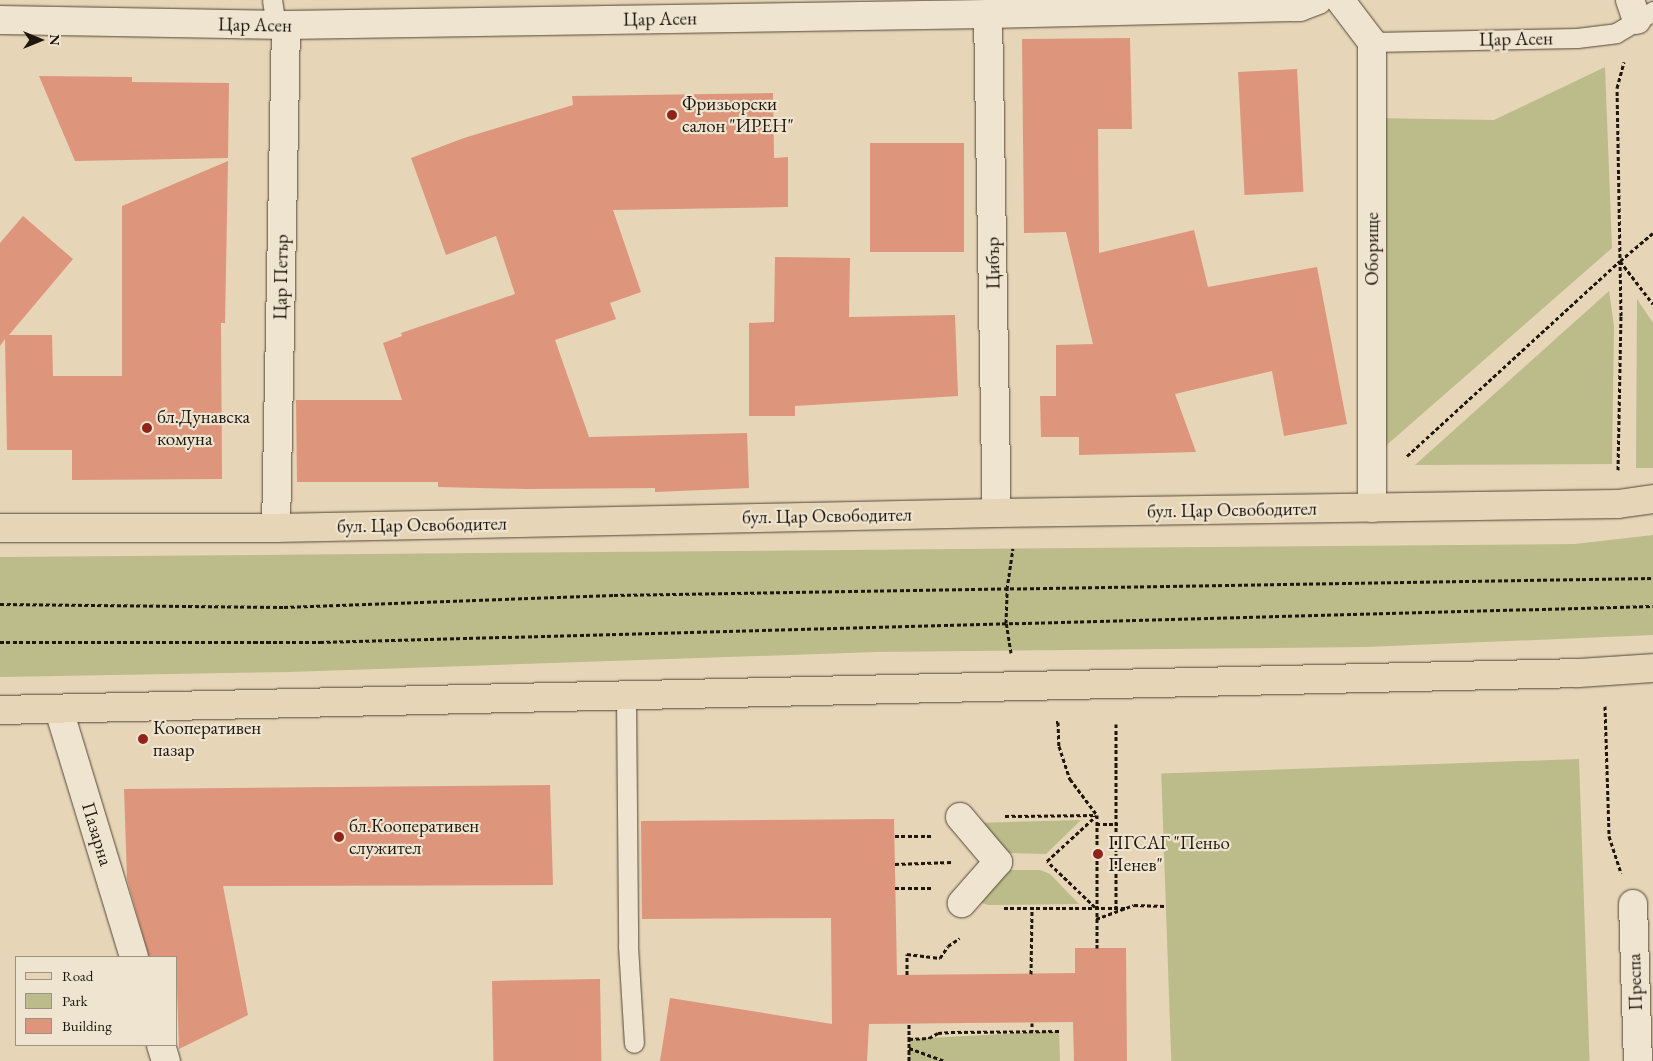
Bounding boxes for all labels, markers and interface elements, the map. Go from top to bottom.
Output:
street label: Цар Асен [623,7,697,31]
street label: Цар Асен [218,13,292,37]
north arrow [15,15,65,65]
street label: Цар Асен [1479,27,1553,51]
text: N [46,34,64,46]
place label: Фризьорски салон "ИРЕН" [682,93,794,137]
marker: Фризьорски салон "ИРЕН" [666,109,678,121]
street label: Оборище [1361,212,1383,286]
street label: Цар Петър [269,234,293,320]
street label: Цибър [981,237,1005,289]
place label: бл.Дунавска комуна [157,406,250,450]
marker: бл.Дунавска комуна [141,422,153,434]
street label: бул. Цар Освободител [1147,497,1317,523]
street label: бул. Цар Освободител [742,503,912,529]
street label: бул. Цар Освободител [337,512,507,538]
place label: Кооперативен пазар [153,717,261,761]
marker: Кооперативен пазар [137,733,149,745]
street label: Пазарна [77,799,117,869]
place label: бл.Кооперативен служител [349,815,479,859]
marker: бл.Кооперативен служител [333,831,345,843]
place label: ПГСАГ "Пеньо Пенев" [1108,832,1230,876]
marker: ПГСАГ "Пеньо Пенев" [1092,848,1104,860]
street label: Преспа [1623,953,1647,1011]
legend [15,956,178,1046]
text: Road [62,966,93,985]
text: Park [62,991,88,1010]
text: Building [62,1016,112,1035]

